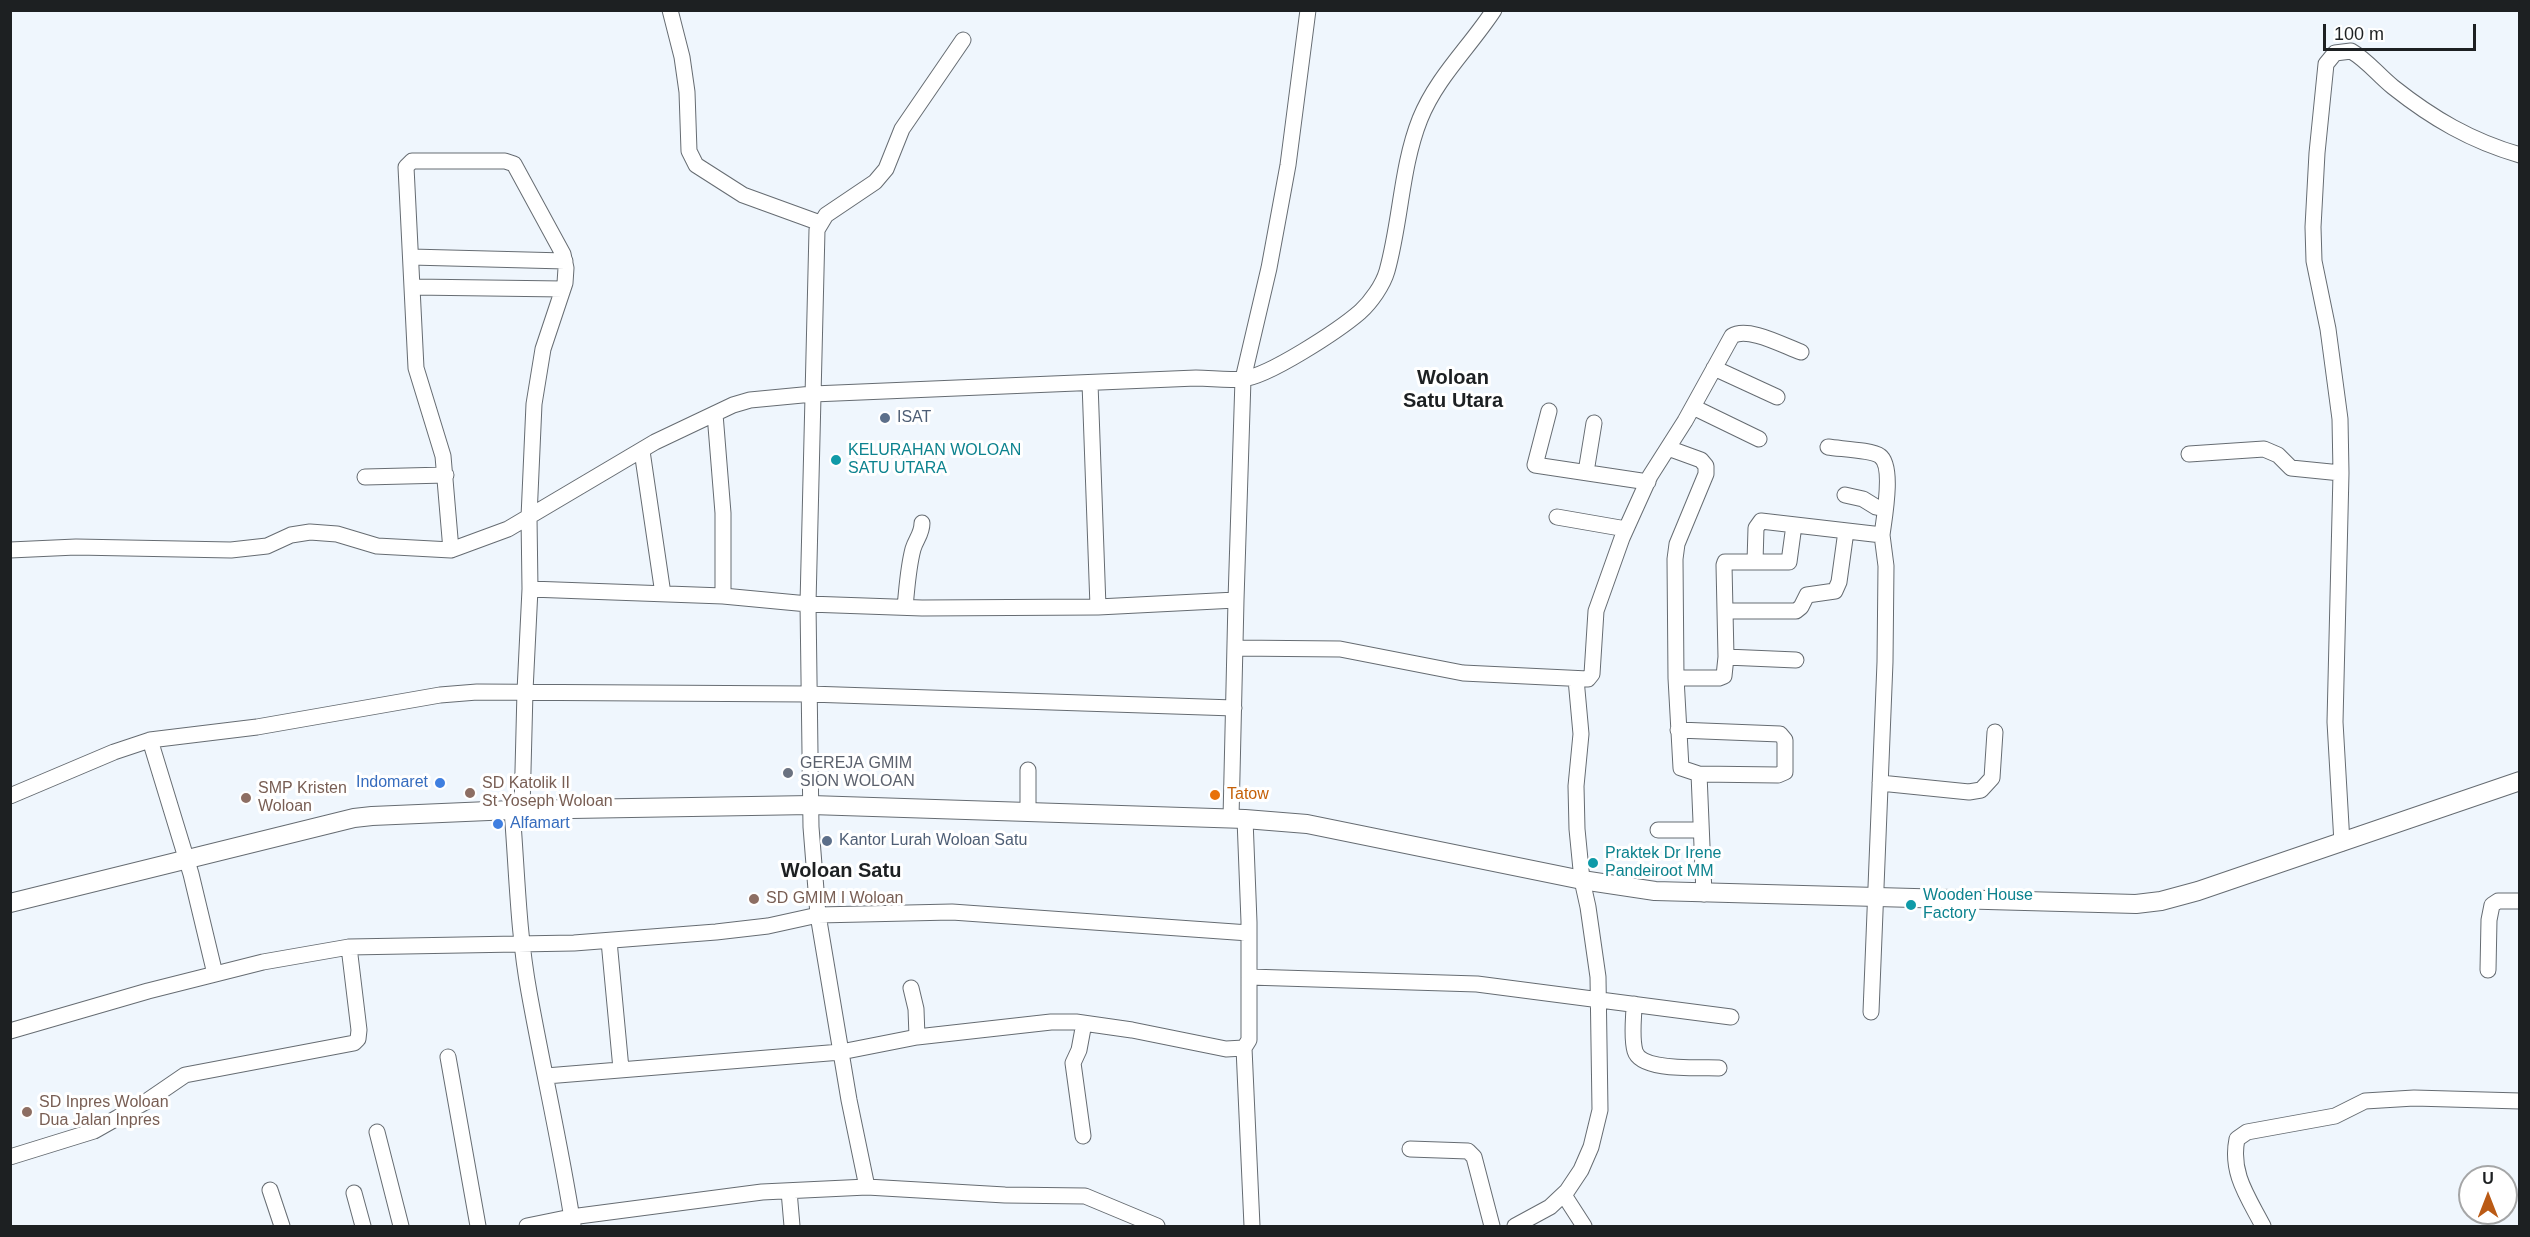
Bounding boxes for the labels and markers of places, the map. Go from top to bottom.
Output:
place label: ISAT [897,408,931,428]
marker: ISAT [878,411,892,425]
place label: KELURAHAN WOLOAN SATU UTARA [848,441,1021,479]
marker: KELURAHAN WOLOAN SATU UTARA [829,453,843,467]
place label: GEREJA GMIM SION WOLOAN [800,754,915,792]
marker: GEREJA GMIM SION WOLOAN [781,766,795,780]
place label: Indomaret [356,773,428,793]
place label: SD Katolik II St Yoseph Woloan [482,774,613,812]
marker: Indomaret [433,776,447,790]
place label: SMP Kristen Woloan [258,779,347,817]
place label: Tatow [1227,785,1269,805]
marker: SD Katolik II St Yoseph Woloan [463,786,477,800]
marker: Tatow [1208,788,1222,802]
marker: SMP Kristen Woloan [239,791,253,805]
place label: Alfamart [510,814,570,834]
marker: Alfamart [491,817,505,831]
place label: Kantor Lurah Woloan Satu [839,831,1027,851]
marker: Kantor Lurah Woloan Satu [820,834,834,848]
place label: Praktek Dr Irene Pandeiroot MM [1605,844,1721,882]
marker: Praktek Dr Irene Pandeiroot MM [1586,856,1600,870]
place label: Wooden House Factory [1923,886,2033,924]
place label: SD GMIM I Woloan [766,889,904,909]
marker: SD GMIM I Woloan [747,892,761,906]
marker: Wooden House Factory [1904,898,1918,912]
place label: SD Inpres Woloan Dua Jalan Inpres [39,1093,169,1131]
marker: SD Inpres Woloan Dua Jalan Inpres [20,1105,34,1119]

